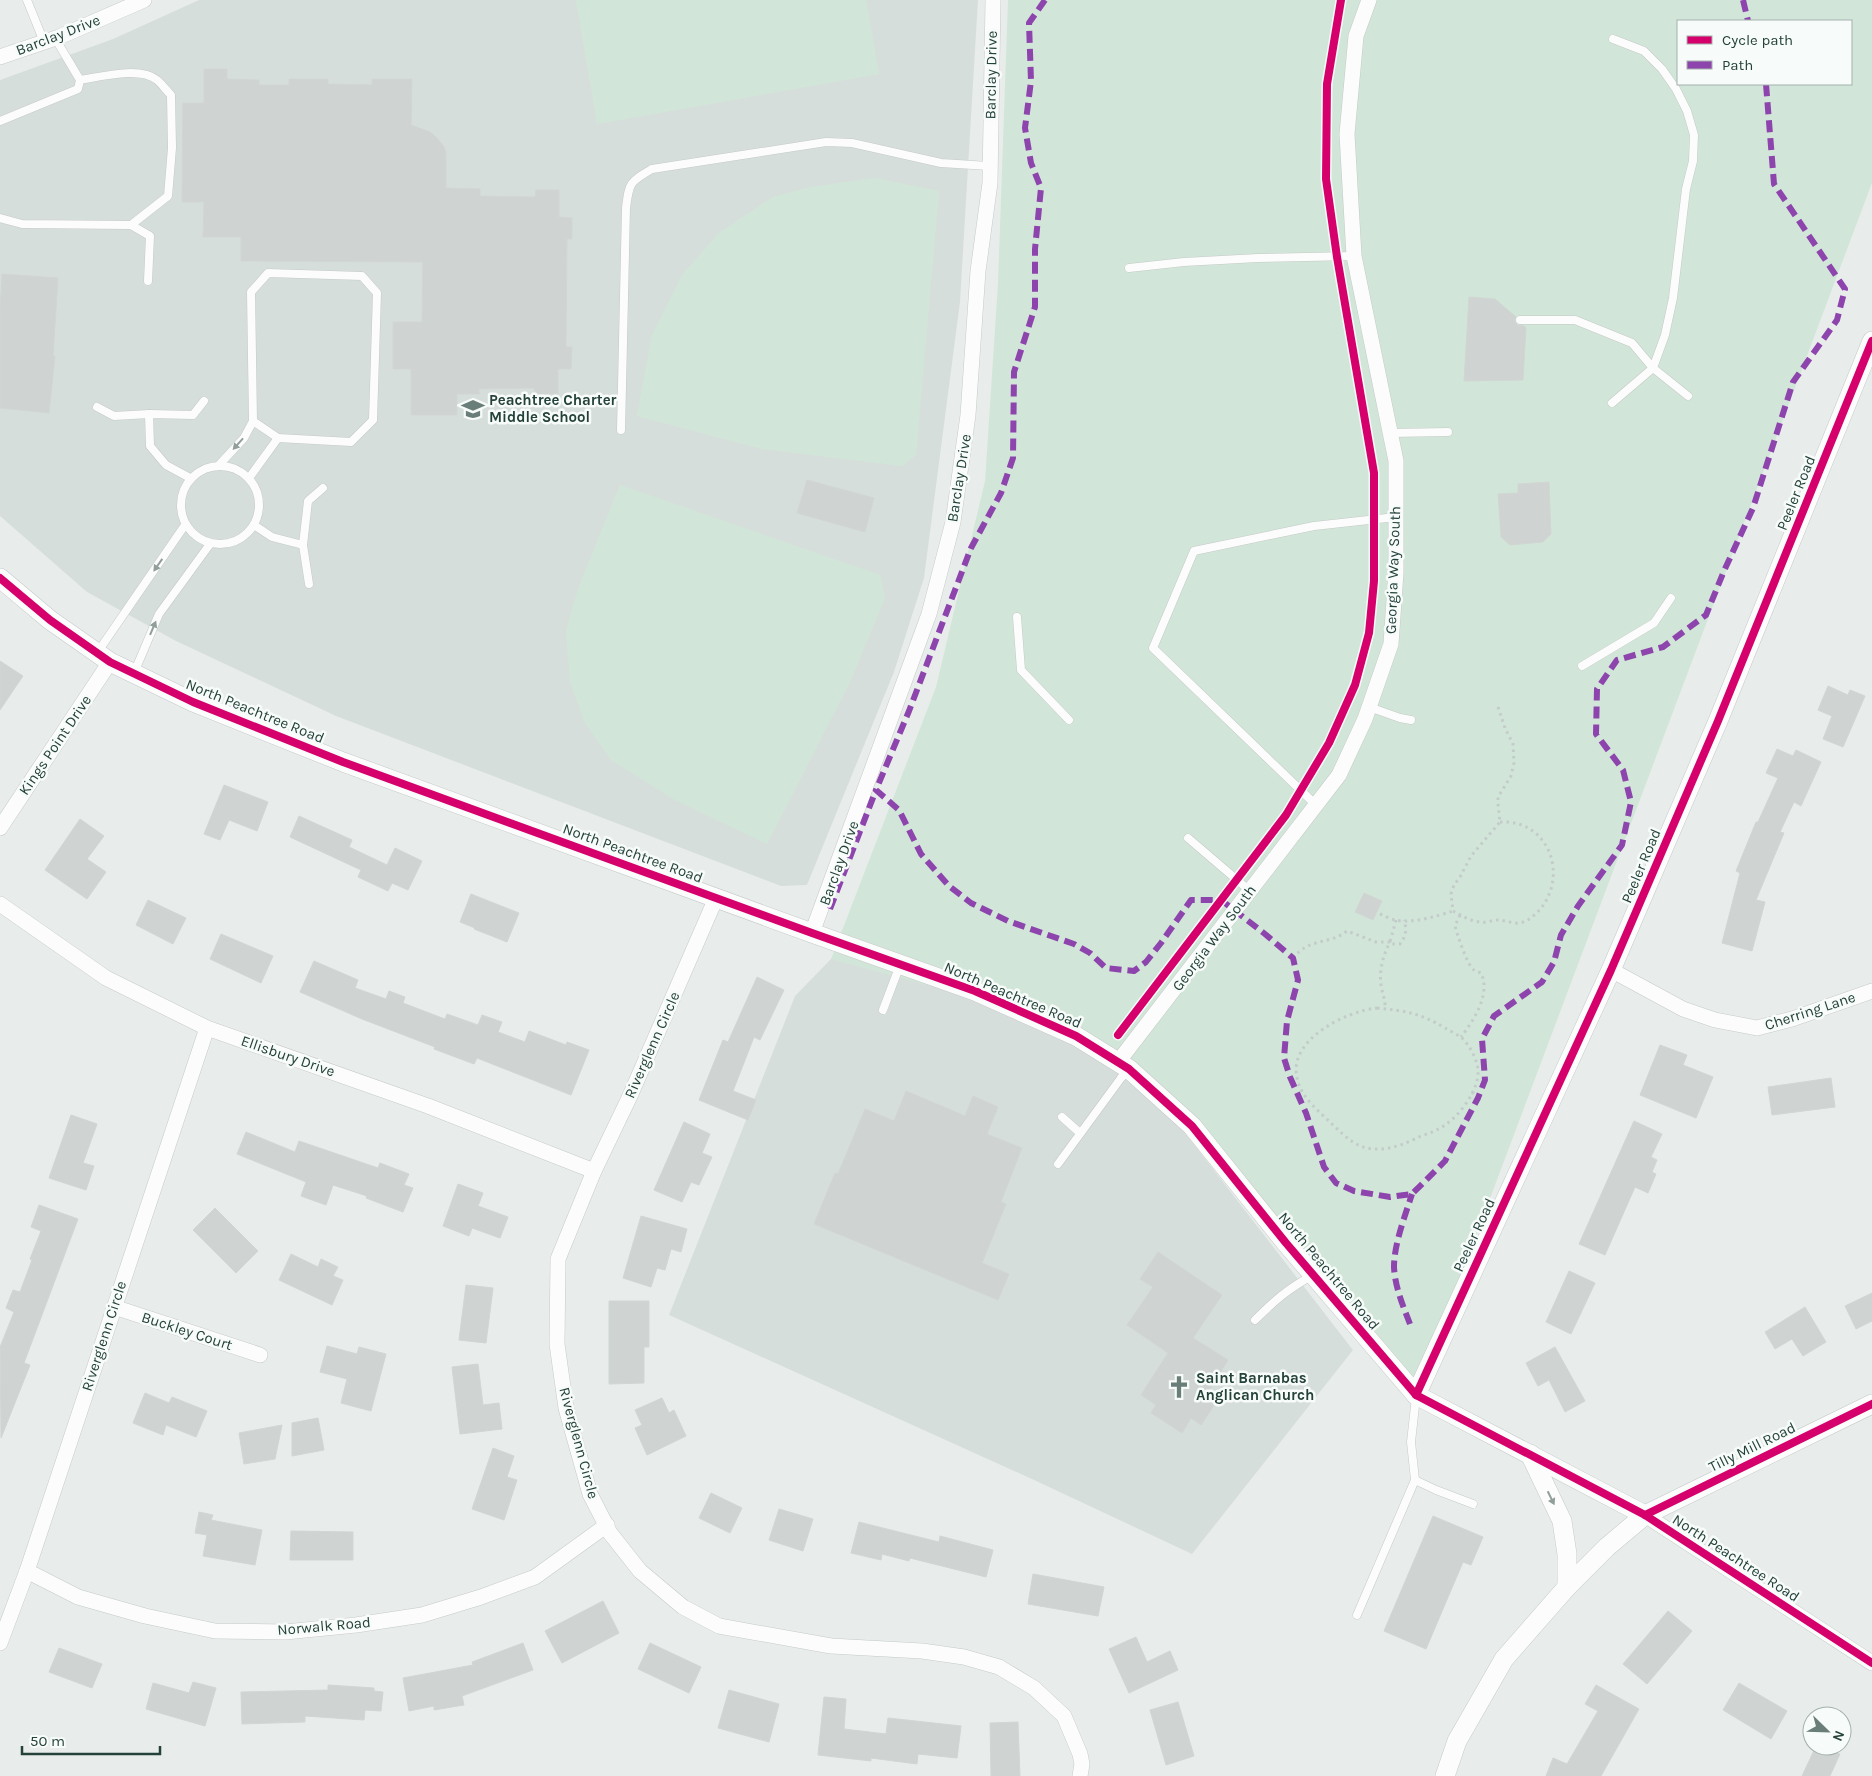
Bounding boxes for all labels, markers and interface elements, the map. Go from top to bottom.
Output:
street label: Barclay Drive [13,11,103,59]
legend [1677,20,1852,85]
street label: Barclay Drive [981,30,1001,120]
text: Cycle path [1722,31,1793,49]
text: Path [1722,56,1753,74]
place label: Peachtree Charter Middle School [489,391,617,426]
school or university icon: Peachtree Charter Middle School [460,396,486,422]
street label: Barclay Drive [943,433,975,523]
one-way arrow [232,437,244,449]
street label: Peeler Road [1773,453,1819,533]
street label: Georgia Way South [1382,506,1404,634]
one-way arrow [153,559,163,572]
one-way arrow [149,620,157,635]
street label: North Peachtree Road [183,675,327,747]
street label: Kings Point Drive [15,692,95,798]
street label: Barclay Drive [815,818,863,908]
street label: North Peachtree Road [561,819,705,887]
street label: Peeler Road [1617,826,1665,906]
street label: Georgia Way South [1168,881,1260,995]
street label: North Peachtree Road [941,958,1085,1032]
street label: Cherring Lane [1762,988,1858,1034]
street label: Riverglenn Circle [620,989,684,1101]
street label: Ellisbury Drive [239,1032,337,1080]
street label: Peeler Road [1449,1195,1499,1275]
street label: North Peachtree Road [1275,1209,1383,1333]
street label: Riverglenn Circle [78,1279,130,1393]
street label: Buckley Court [139,1308,235,1354]
place label: Saint Barnabas Anglican Church [1196,1369,1314,1404]
church icon: Saint Barnabas Anglican Church [1166,1374,1192,1400]
street label: Riverglenn Circle [555,1385,603,1501]
street label: Tilly Mill Road [1706,1418,1798,1476]
one-way arrow [1547,1491,1555,1505]
street label: North Peachtree Road [1669,1510,1803,1606]
street label: Norwalk Road [277,1613,371,1639]
north arrow [1802,1706,1852,1756]
scale bar [22,1724,160,1756]
text: N [1829,1728,1848,1744]
text: 50 m [30,1732,65,1750]

